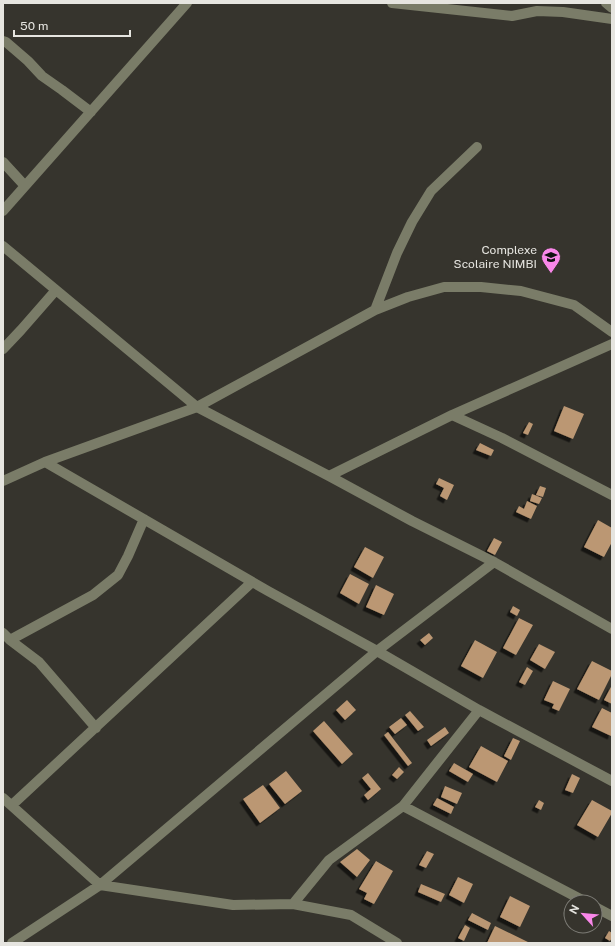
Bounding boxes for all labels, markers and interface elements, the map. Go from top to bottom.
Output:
scale bar [14,12,130,38]
text: 50 m [20,19,48,33]
place label: Complexe Scolaire NIMBI [454,243,537,271]
school or university icon: Complexe Scolaire NIMBI [540,246,562,274]
north arrow [563,894,603,934]
text: N [567,903,581,916]

